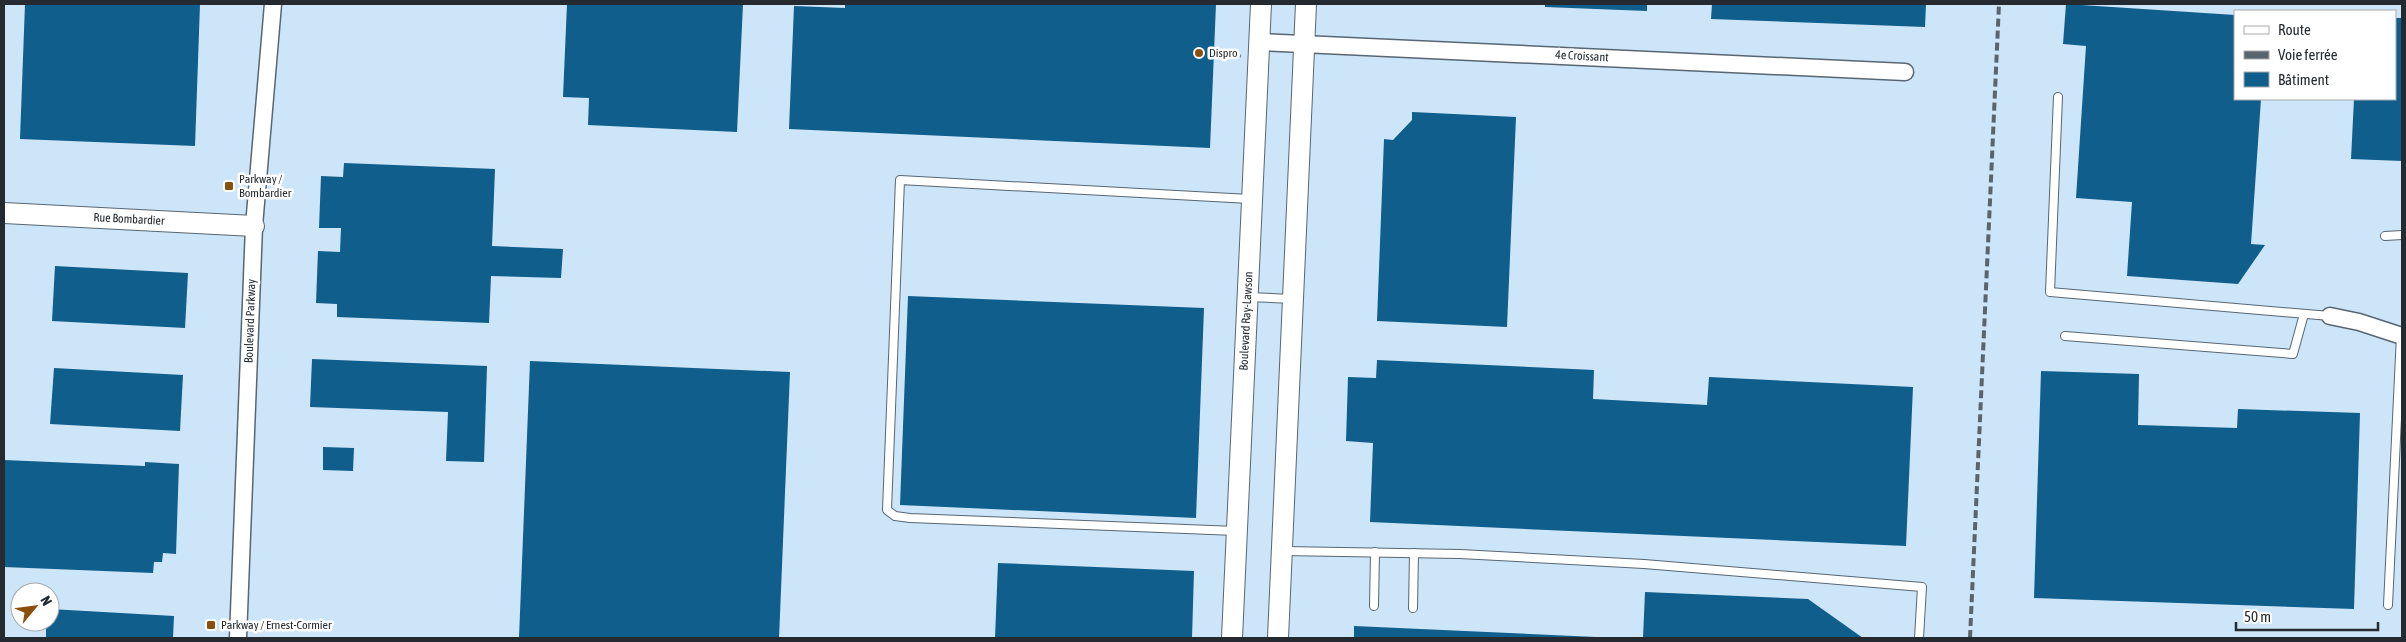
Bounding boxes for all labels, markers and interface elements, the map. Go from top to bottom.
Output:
legend [2234,10,2396,100]
text: Route [2278,21,2311,38]
place label: Dispro [1209,46,1238,60]
text: Voie ferrée [2278,46,2338,63]
marker: Dispro [1193,47,1205,59]
street label: 4e Croissant [1555,48,1610,64]
text: Bâtiment [2278,71,2329,88]
place label: Parkway / Bombardier [239,172,292,200]
marker: Parkway / Bombardier [223,180,235,192]
street label: Rue Bombardier [93,210,165,228]
street label: Boulevard Ray-Lawson [1236,271,1256,371]
street label: Boulevard Parkway [242,279,258,363]
north arrow [10,582,60,632]
text: N [37,593,55,608]
scale bar [2236,600,2378,632]
text: 50 m [2244,608,2271,625]
place label: Parkway / Ernest-Cormier [221,618,332,632]
marker: Parkway / Ernest-Cormier [205,619,217,631]

